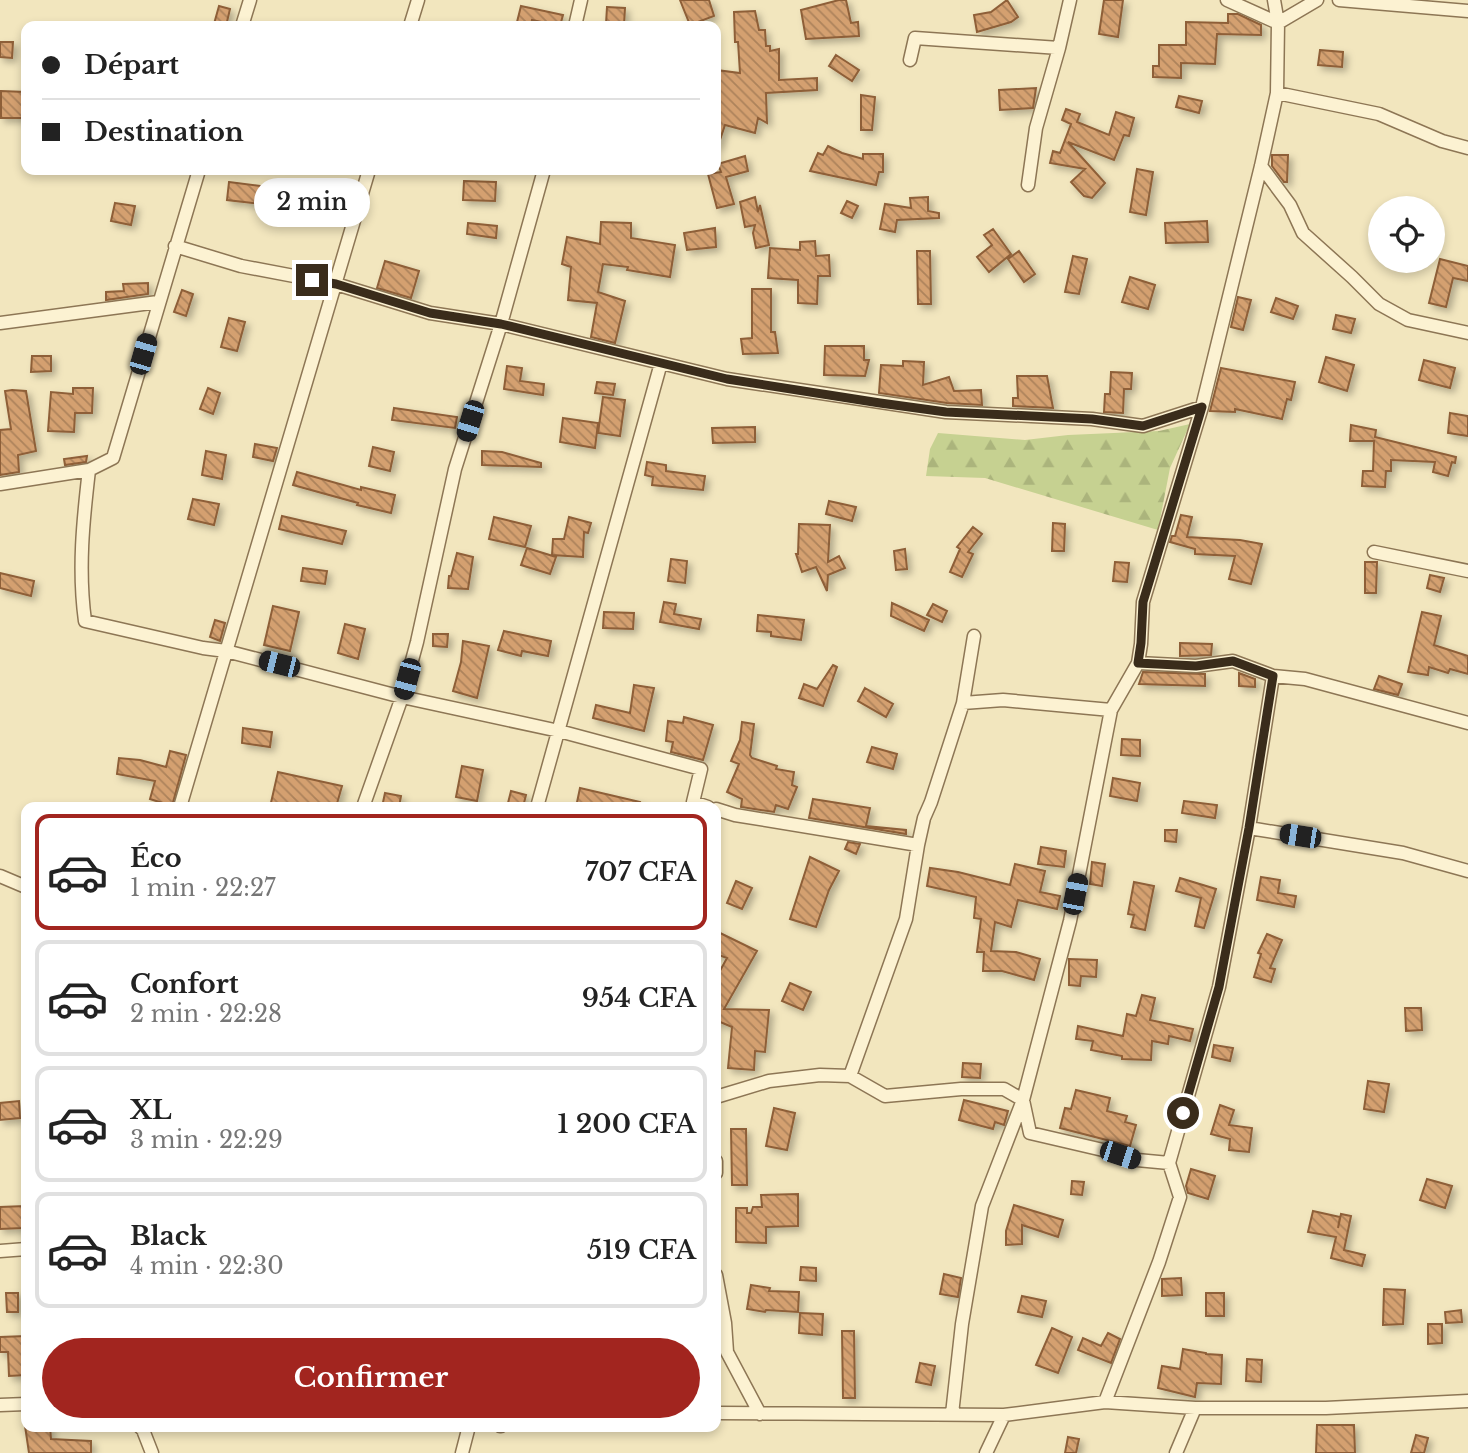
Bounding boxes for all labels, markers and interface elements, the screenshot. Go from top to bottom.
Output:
text: Départ [84,49,179,81]
text: Destination [84,116,244,148]
callout: 2 min [254,178,370,228]
text: 2 min [277,188,347,216]
map controls [1368,196,1445,273]
button: locate [1368,196,1445,273]
route end [296,264,328,296]
car [128,331,159,377]
car [454,398,487,444]
car [257,649,302,679]
car [392,656,423,702]
car [1278,822,1323,850]
icon: car [46,841,109,904]
text: Éco [130,842,182,874]
text: 707 CFA [585,856,696,888]
car [1061,871,1090,917]
text: 1 min · 22:27 [130,874,276,902]
icon: car [46,967,109,1030]
text: Confort [130,968,239,1000]
text: 954 CFA [582,982,696,1014]
text: 2 min · 22:28 [130,1000,282,1028]
icon: car [46,1093,109,1156]
text: XL [130,1094,172,1126]
route start [1167,1097,1199,1129]
text: 1 200 CFA [557,1108,696,1140]
text: 3 min · 22:29 [130,1126,283,1154]
car [1097,1139,1144,1171]
icon: car [46,1219,109,1282]
text: Black [130,1220,207,1252]
text: 519 CFA [587,1234,696,1266]
text: 4 min · 22:30 [130,1252,284,1280]
button: Confirmer [42,1338,700,1418]

